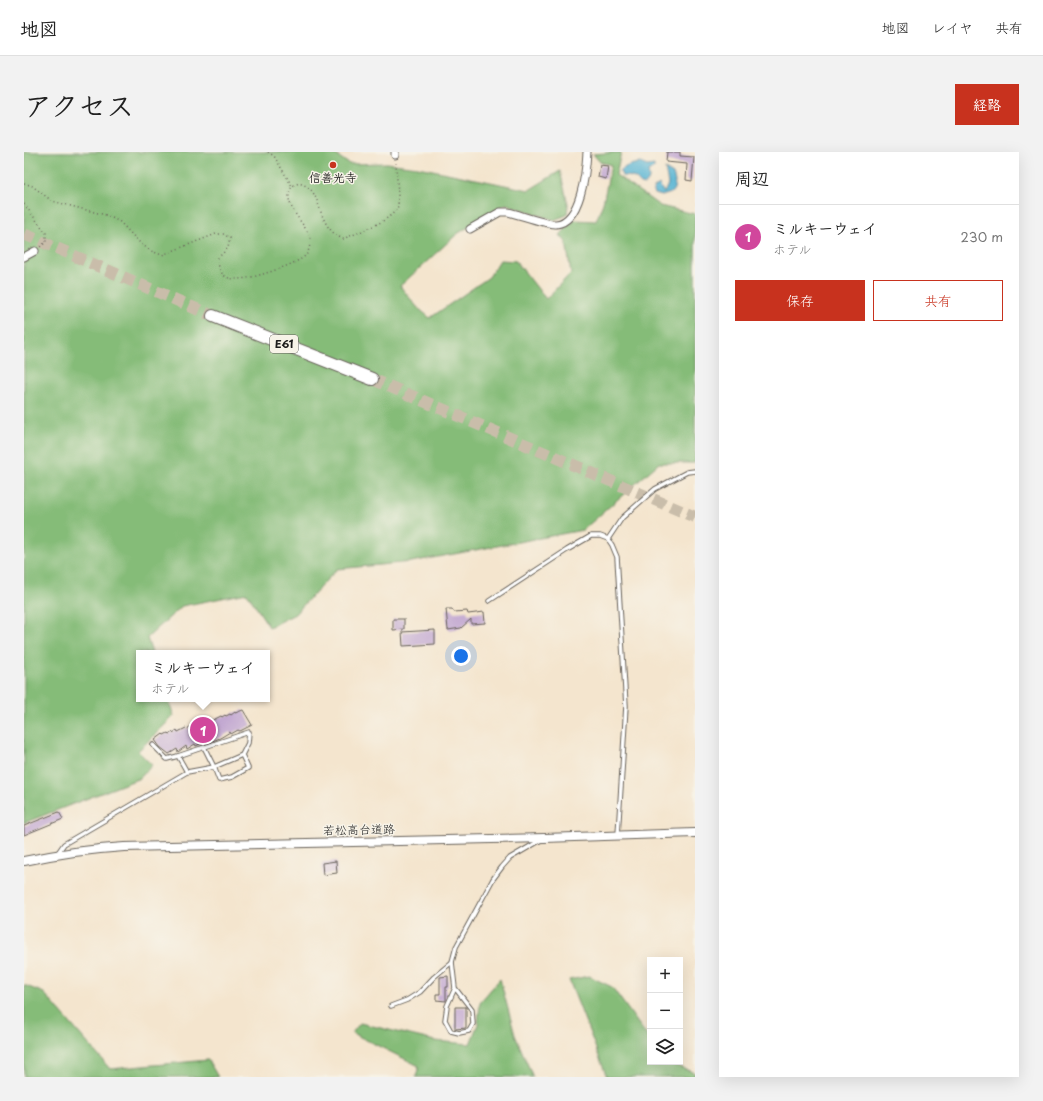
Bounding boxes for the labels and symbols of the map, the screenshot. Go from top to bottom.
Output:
marker: 信善光寺 [328,160,338,170]
place label: 信善光寺 [309,168,357,186]
road number: E61 [270,335,298,353]
your location [451,646,471,666]
pin: 1 [190,715,216,745]
street label: 若松高台道路 [323,819,395,839]

